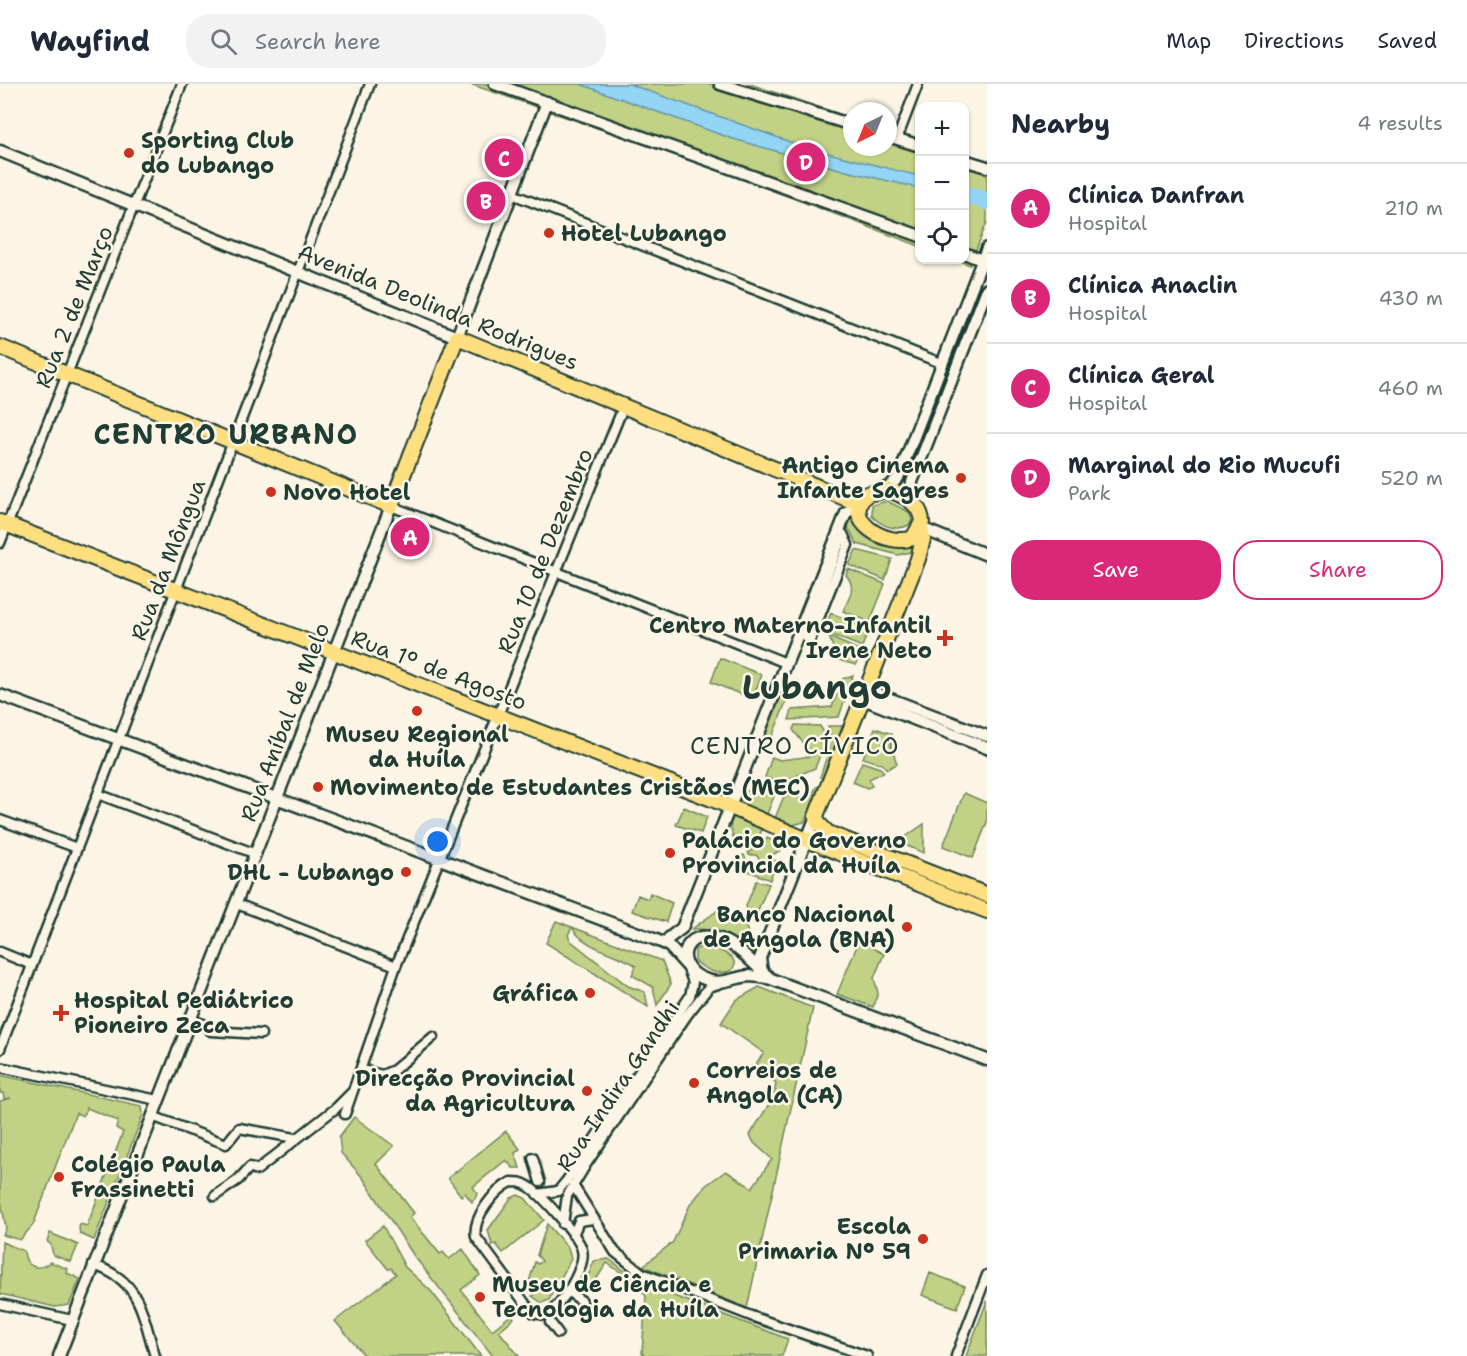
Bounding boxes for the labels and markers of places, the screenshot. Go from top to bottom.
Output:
place label: Sporting Club do Lubango [141,126,294,180]
pin: C [484,136,524,181]
pin: D [786,140,826,184]
marker: Sporting Club do Lubango [122,146,136,160]
pin: B [466,178,506,224]
place label: Hotel Lubango [561,219,727,248]
marker: Hotel Lubango [542,226,556,240]
place label: Antigo Cinema Infante Sagres [777,451,949,505]
marker: Antigo Cinema Infante Sagres [954,471,968,485]
place label: Novo Hotel [283,478,411,507]
marker: Novo Hotel [264,485,278,499]
pin: A [390,514,430,560]
place label: Centro Materno-Infantil Irene Neto [649,611,932,665]
marker: Centro Materno-Infantil Irene Neto [936,629,954,647]
marker: Museu Regional da Huíla [410,704,424,718]
place label: Museu Regional da Huíla [325,720,509,774]
place label: Movimento de Estudantes Cristãos (MEC) [330,773,810,802]
marker: Movimento de Estudantes Cristãos (MEC) [311,780,325,794]
place label: Palácio do Governo Provincial da Huíla [682,826,906,880]
marker: Palácio do Governo Provincial da Huíla [663,846,677,860]
place label: DHL - Lubango [227,858,394,887]
marker: DHL - Lubango [399,865,413,879]
place label: Banco Nacional de Angola (BNA) [703,900,895,954]
marker: Banco Nacional de Angola (BNA) [900,920,914,934]
place label: Gráfica [492,979,578,1008]
place label: Hospital Pediátrico Pioneiro Zeca [74,986,294,1040]
marker: Gráfica [583,986,597,1000]
marker: Hospital Pediátrico Pioneiro Zeca [52,1004,70,1022]
place label: Correios de Angola (CA) [706,1056,843,1110]
place label: Direcção Provincial da Agricultura [355,1064,575,1118]
marker: Correios de Angola (CA) [687,1076,701,1090]
marker: Direcção Provincial da Agricultura [580,1084,594,1098]
place label: Colégio Paula Frassinetti [71,1150,226,1204]
marker: Colégio Paula Frassinetti [52,1170,66,1184]
place label: Escola Primaria Nº 59 [738,1212,911,1266]
marker: Escola Primaria Nº 59 [916,1232,930,1246]
place label: Museu de Ciência e Tecnologia da Huíla [492,1270,719,1324]
marker: Museu de Ciência e Tecnologia da Huíla [473,1290,487,1304]

